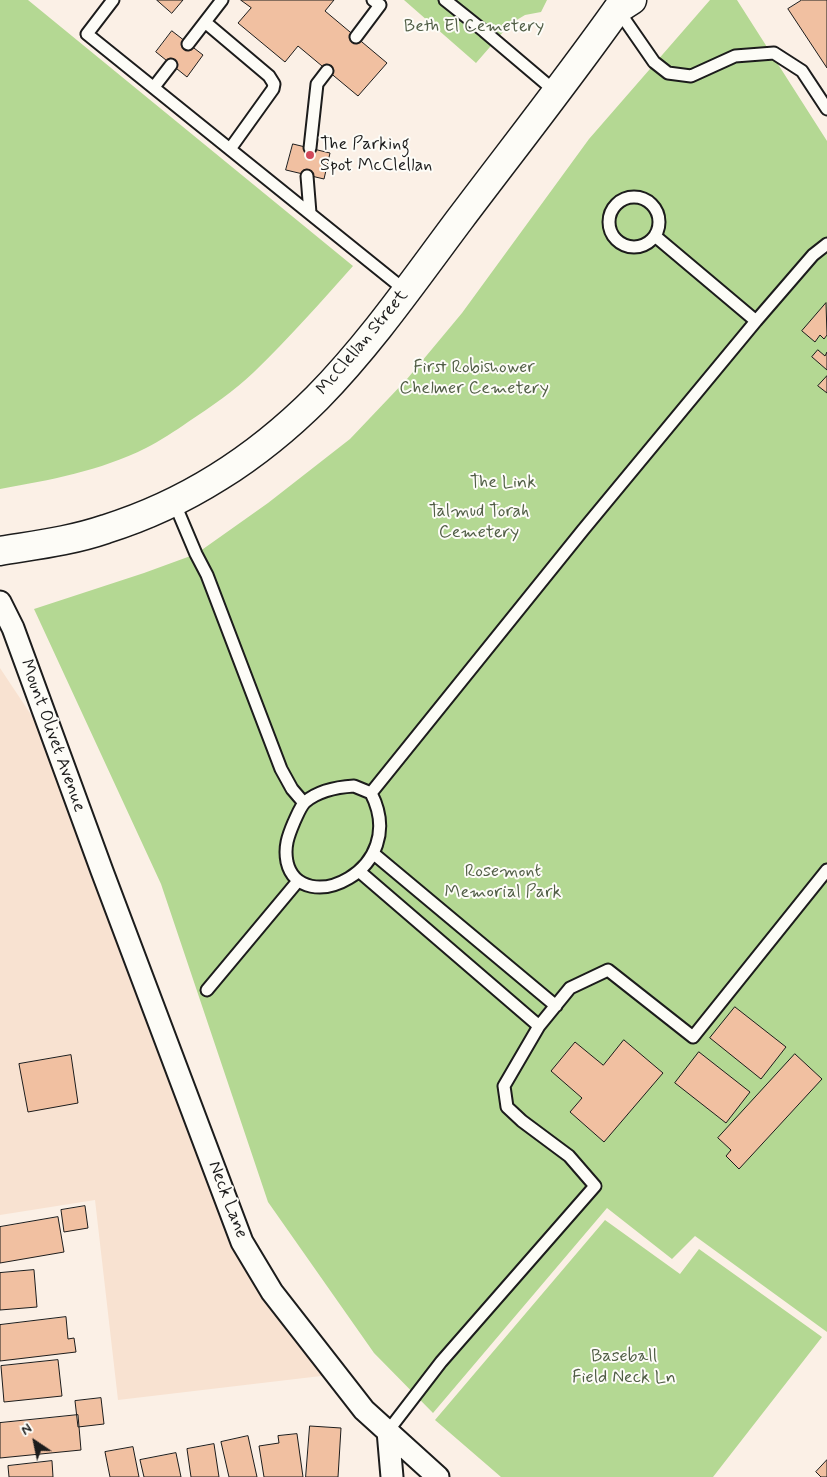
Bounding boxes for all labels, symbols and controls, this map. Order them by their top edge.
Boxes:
park label: Beth El Cemetery [404,16,544,38]
place label: The Parking Spot McClellan [320,134,432,176]
marker: The Parking Spot McClellan [304,149,316,161]
street label: McClellan Street [313,286,413,400]
park label: First Robishower Chelmer Cemetery [399,357,549,399]
park label: The Link [470,472,536,494]
park label: Talmud Torah Cemetery [429,501,529,544]
street label: Mount Olivet Avenue [14,657,90,815]
park label: Rosemont Memorial Park [445,861,561,904]
street label: Neck Lane [202,1158,252,1242]
park label: Baseball Field Neck Ln [572,1346,676,1388]
north arrow [10,1417,60,1467]
text: N [18,1419,36,1440]

